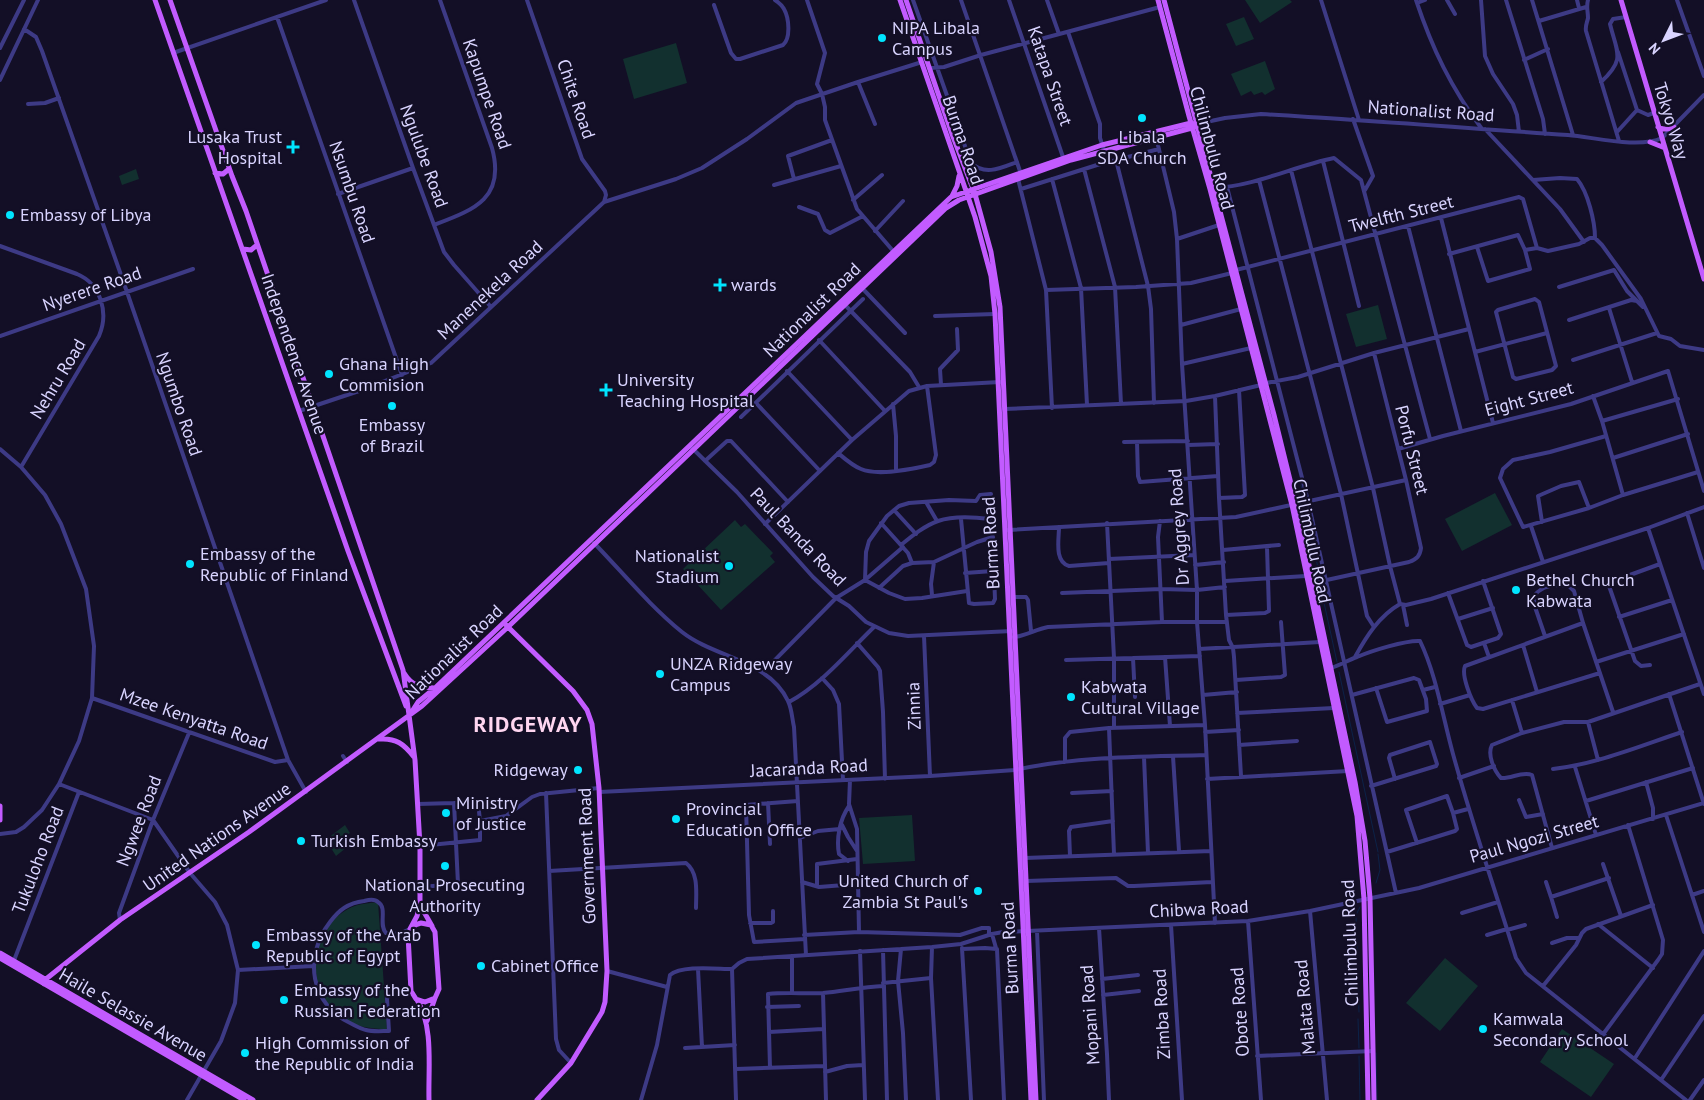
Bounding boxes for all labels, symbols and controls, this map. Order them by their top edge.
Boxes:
north arrow [1639,15,1689,65]
place label: NIPA Libala Campus [892,16,980,60]
street label: Katapa Street [1023,23,1078,129]
marker: NIPA Libala Campus [876,32,888,44]
street label: Kapumpe Road [458,36,517,152]
text: N [1645,39,1664,58]
street label: Chite Road [552,56,601,142]
street label: Tokyo Way [1649,79,1694,163]
street label: Chilimbulu Road [1185,84,1240,212]
street label: Burma Road [937,92,989,187]
street label: Nationalist Road [1367,95,1495,126]
street label: Ngulube Road [395,101,454,211]
marker: Libala SDA Church [1136,112,1148,124]
place label: Lusaka Trust Hospital [187,125,283,169]
place label: Libala SDA Church [1097,125,1187,169]
street label: Nsumbu Road [324,138,381,246]
marker: Lusaka Trust Hospital [286,140,300,154]
street label: Twelfth Street [1346,189,1456,238]
place label: Embassy of Libya [20,203,152,226]
marker: Embassy of Libya [4,209,16,221]
street label: Manenekela Road [432,235,547,344]
street label: Nationalist Road [758,257,865,362]
street label: Nyerere Road [39,261,144,316]
street label: Independence Avenue [256,270,333,437]
place label: wards [731,273,777,296]
marker: wards [713,278,727,292]
street label: Nehru Road [25,334,91,423]
street label: Ngumbo Road [151,349,208,459]
place label: Ghana High Commision [339,352,429,396]
marker: Ghana High Commision [323,368,335,380]
place label: University Teaching Hospital [617,368,755,412]
street label: Eight Street [1482,376,1576,421]
marker: University Teaching Hospital [599,383,613,397]
marker: Embassy of Brazil [386,400,398,412]
street label: Porfu Street [1390,403,1435,497]
place label: Embassy of Brazil [359,413,426,457]
street label: Dr Aggrey Road [1163,468,1194,586]
street label: Chilimbulu Road [1288,476,1337,605]
street label: Paul Banda Road [745,482,851,591]
street label: Burma Road [977,496,1004,590]
place label: Embassy of the Republic of Finland [200,542,348,586]
place label: Nationalist Stadium [635,544,719,588]
marker: Embassy of the Republic of Finland [184,558,196,570]
marker: Nationalist Stadium [723,560,735,572]
place label: Bethel Church Kabwata [1526,568,1635,612]
marker: Bethel Church Kabwata [1510,584,1522,596]
street label: Nationalist Road [400,599,507,704]
place label: UNZA Ridgeway Campus [670,652,793,696]
marker: UNZA Ridgeway Campus [654,668,666,680]
place label: Kabwata Cultural Village [1081,675,1200,719]
street label: Mzee Kenyatta Road [117,682,271,755]
street label: Zinnia [901,682,926,730]
marker: Kabwata Cultural Village [1065,691,1077,703]
district label: RIDGEWAY [473,710,583,738]
street label: Jacaranda Road [749,753,868,782]
place label: Ridgeway [494,758,569,781]
marker: Ridgeway [572,764,584,776]
street label: Ngwee Road [111,772,166,870]
street label: United Nations Avenue [138,777,295,896]
street label: Government Road [573,787,600,925]
place label: Ministry of Justice [456,791,526,835]
place label: Provincial Education Office [686,797,812,841]
street label: Tukuloho Road [6,803,69,917]
marker: Ministry of Justice [440,807,452,819]
street label: Paul Ngozi Street [1467,809,1601,868]
marker: Provincial Education Office [670,813,682,825]
place label: Turkish Embassy [311,829,438,852]
marker: Turkish Embassy [295,835,307,847]
marker: National Prosecuting Authority [439,860,451,872]
place label: United Church of Zambia St Paul's [838,869,969,913]
place label: National Prosecuting Authority [365,873,525,917]
street label: Chilimbulu Road [1336,879,1363,1007]
marker: United Church of Zambia St Paul's [972,885,984,897]
street label: Chibwa Road [1149,894,1249,923]
street label: Burma Road [996,901,1023,995]
place label: Embassy of the Arab Republic of Egypt [266,923,421,967]
marker: Embassy of the Arab Republic of Egypt [250,939,262,951]
place label: Cabinet Office [491,954,599,977]
street label: Malata Road [1289,959,1320,1056]
marker: Cabinet Office [475,960,487,972]
street label: Haile Selassie Avenue [55,963,212,1066]
street label: Mopani Road [1075,964,1104,1066]
street label: Obote Road [1225,967,1254,1058]
street label: Zimba Road [1148,968,1175,1060]
place label: Embassy of the Russian Federation [294,978,441,1022]
marker: Embassy of the Russian Federation [278,994,290,1006]
place label: Kamwala Secondary School [1493,1007,1629,1051]
marker: Kamwala Secondary School [1477,1023,1489,1035]
place label: High Commission of the Republic of India [255,1031,414,1075]
marker: High Commission of the Republic of India [239,1047,251,1059]

